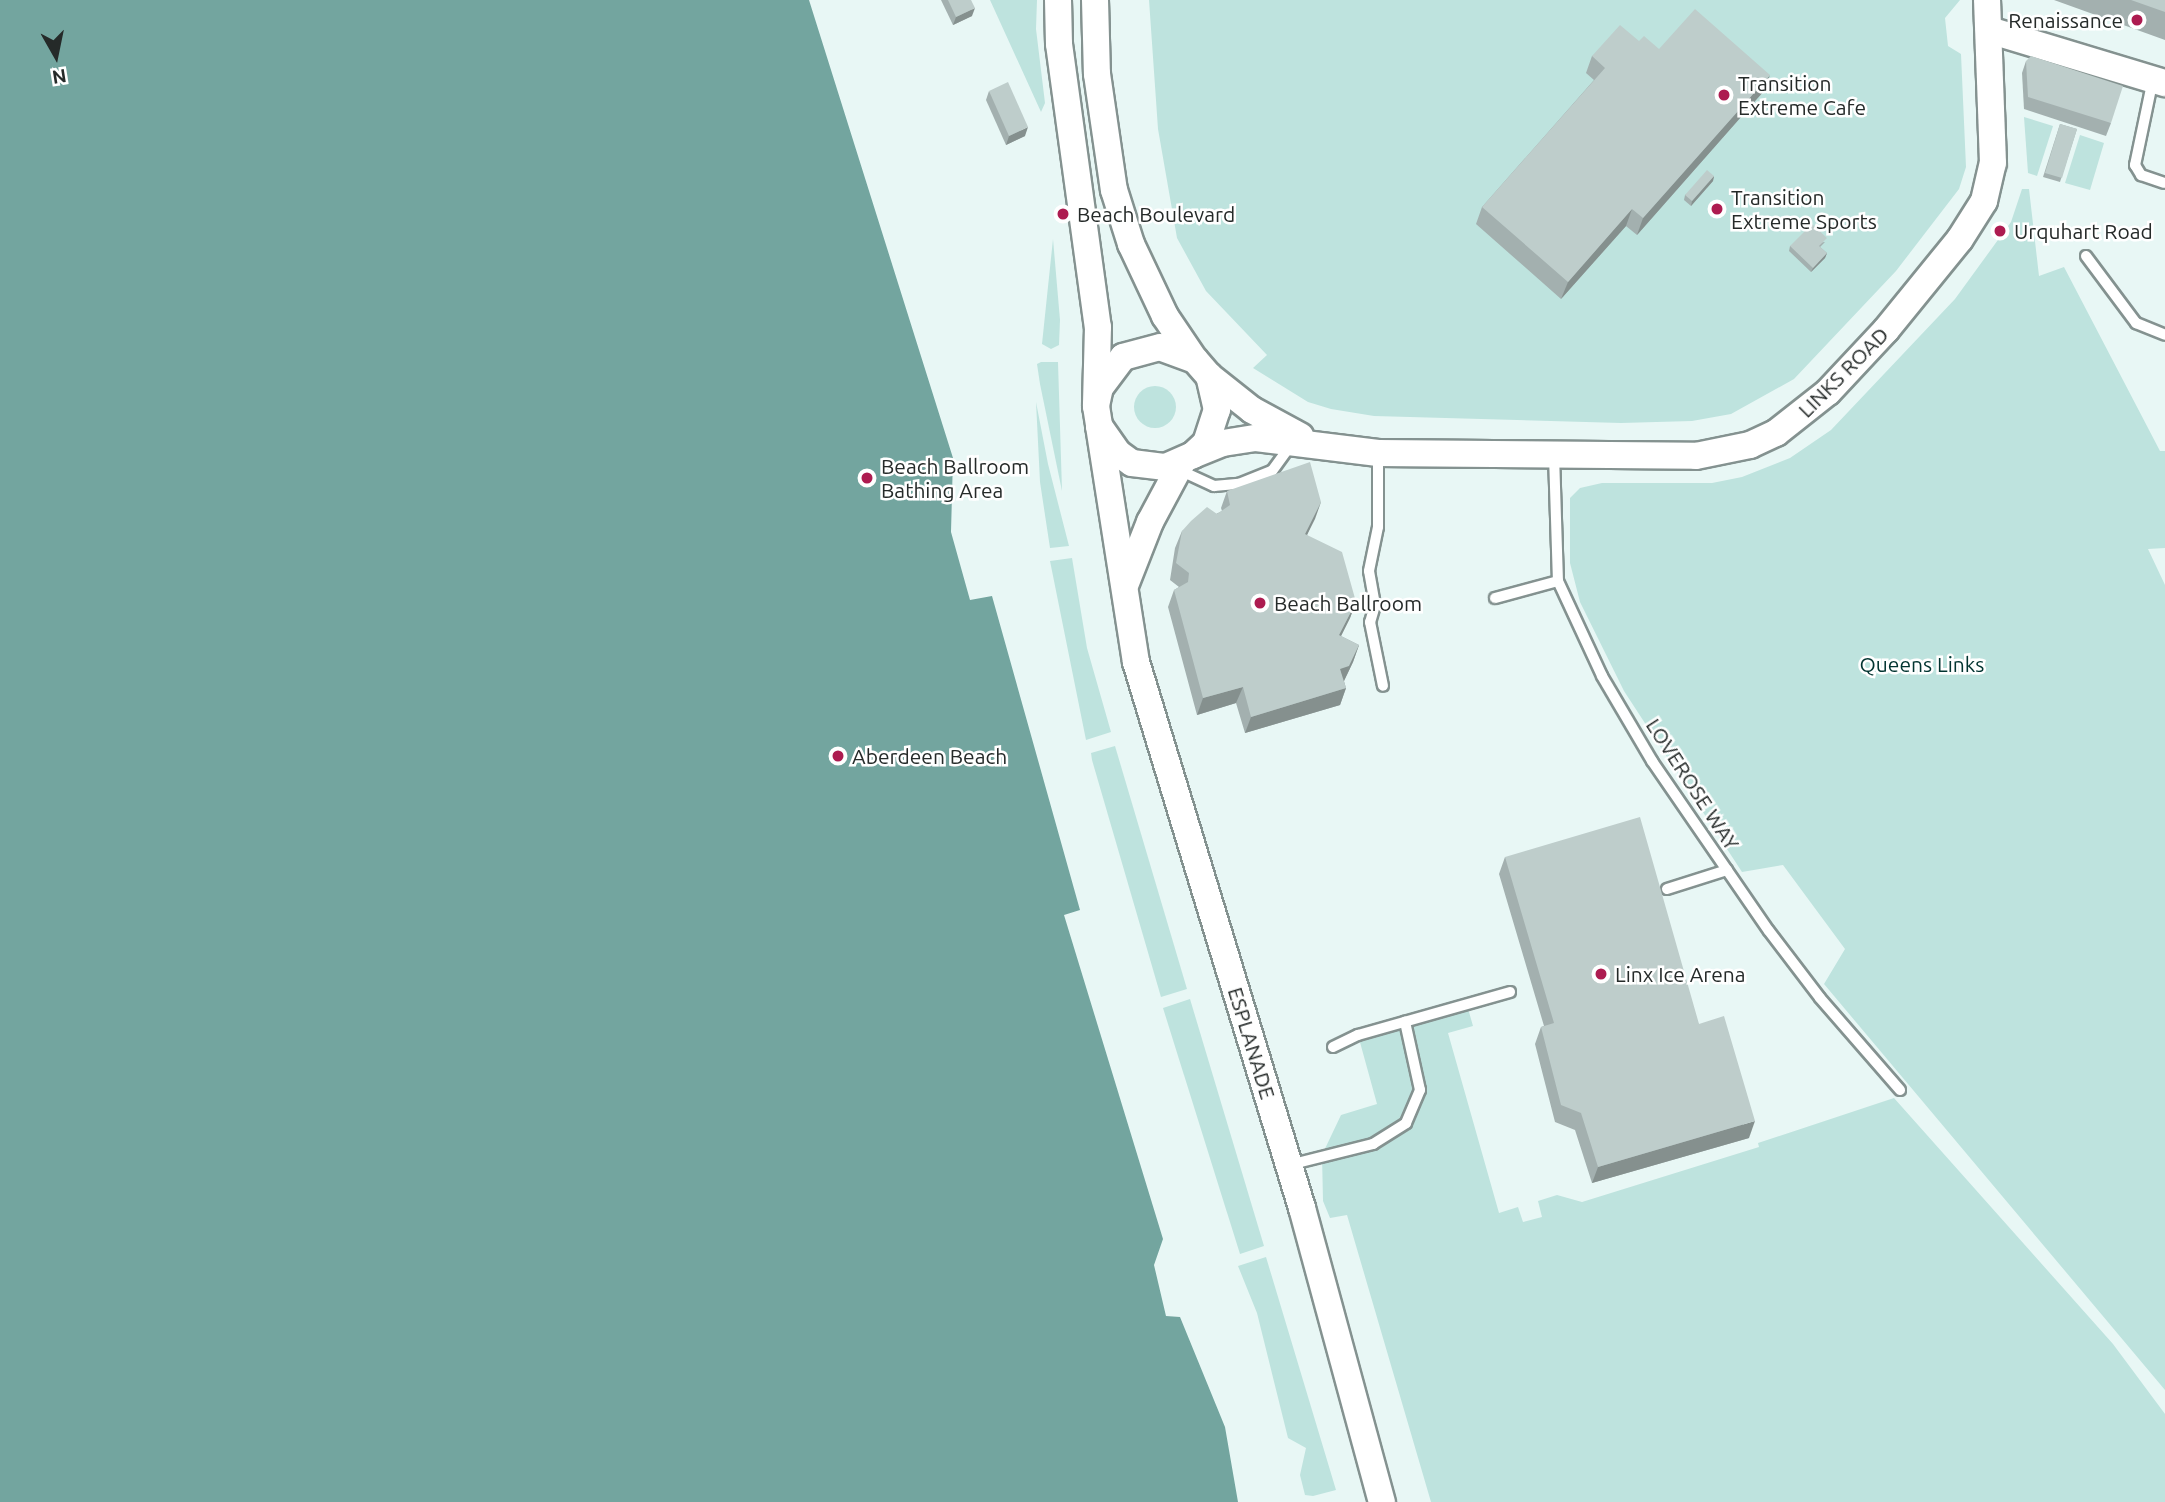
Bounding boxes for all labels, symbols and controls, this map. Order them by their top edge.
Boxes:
place label: Renaissance [2008,7,2123,33]
marker: Renaissance [2129,12,2145,28]
north arrow [21,21,91,91]
text: N [51,65,68,89]
place label: Transition Extreme Cafe [1738,70,1866,120]
marker: Transition Extreme Cafe [1716,87,1732,103]
place label: Transition Extreme Sports [1731,184,1877,234]
place label: Beach Boulevard [1077,201,1235,227]
marker: Transition Extreme Sports [1709,201,1725,217]
marker: Beach Boulevard [1055,206,1071,222]
place label: Urquhart Road [2014,218,2153,244]
marker: Urquhart Road [1992,223,2008,239]
street label: LINKS ROAD [1793,322,1893,422]
place label: Beach Ballroom Bathing Area [881,453,1029,503]
marker: Beach Ballroom Bathing Area [859,470,875,486]
place label: Beach Ballroom [1274,590,1422,616]
marker: Beach Ballroom [1252,595,1268,611]
park label: Queens Links [1860,651,1984,677]
street label: LOVEROSE WAY [1641,714,1745,854]
place label: Aberdeen Beach [852,743,1007,769]
marker: Aberdeen Beach [830,748,846,764]
place label: Linx Ice Arena [1615,961,1746,987]
marker: Linx Ice Arena [1593,966,1609,982]
street label: ESPLANADE [1223,984,1281,1102]

